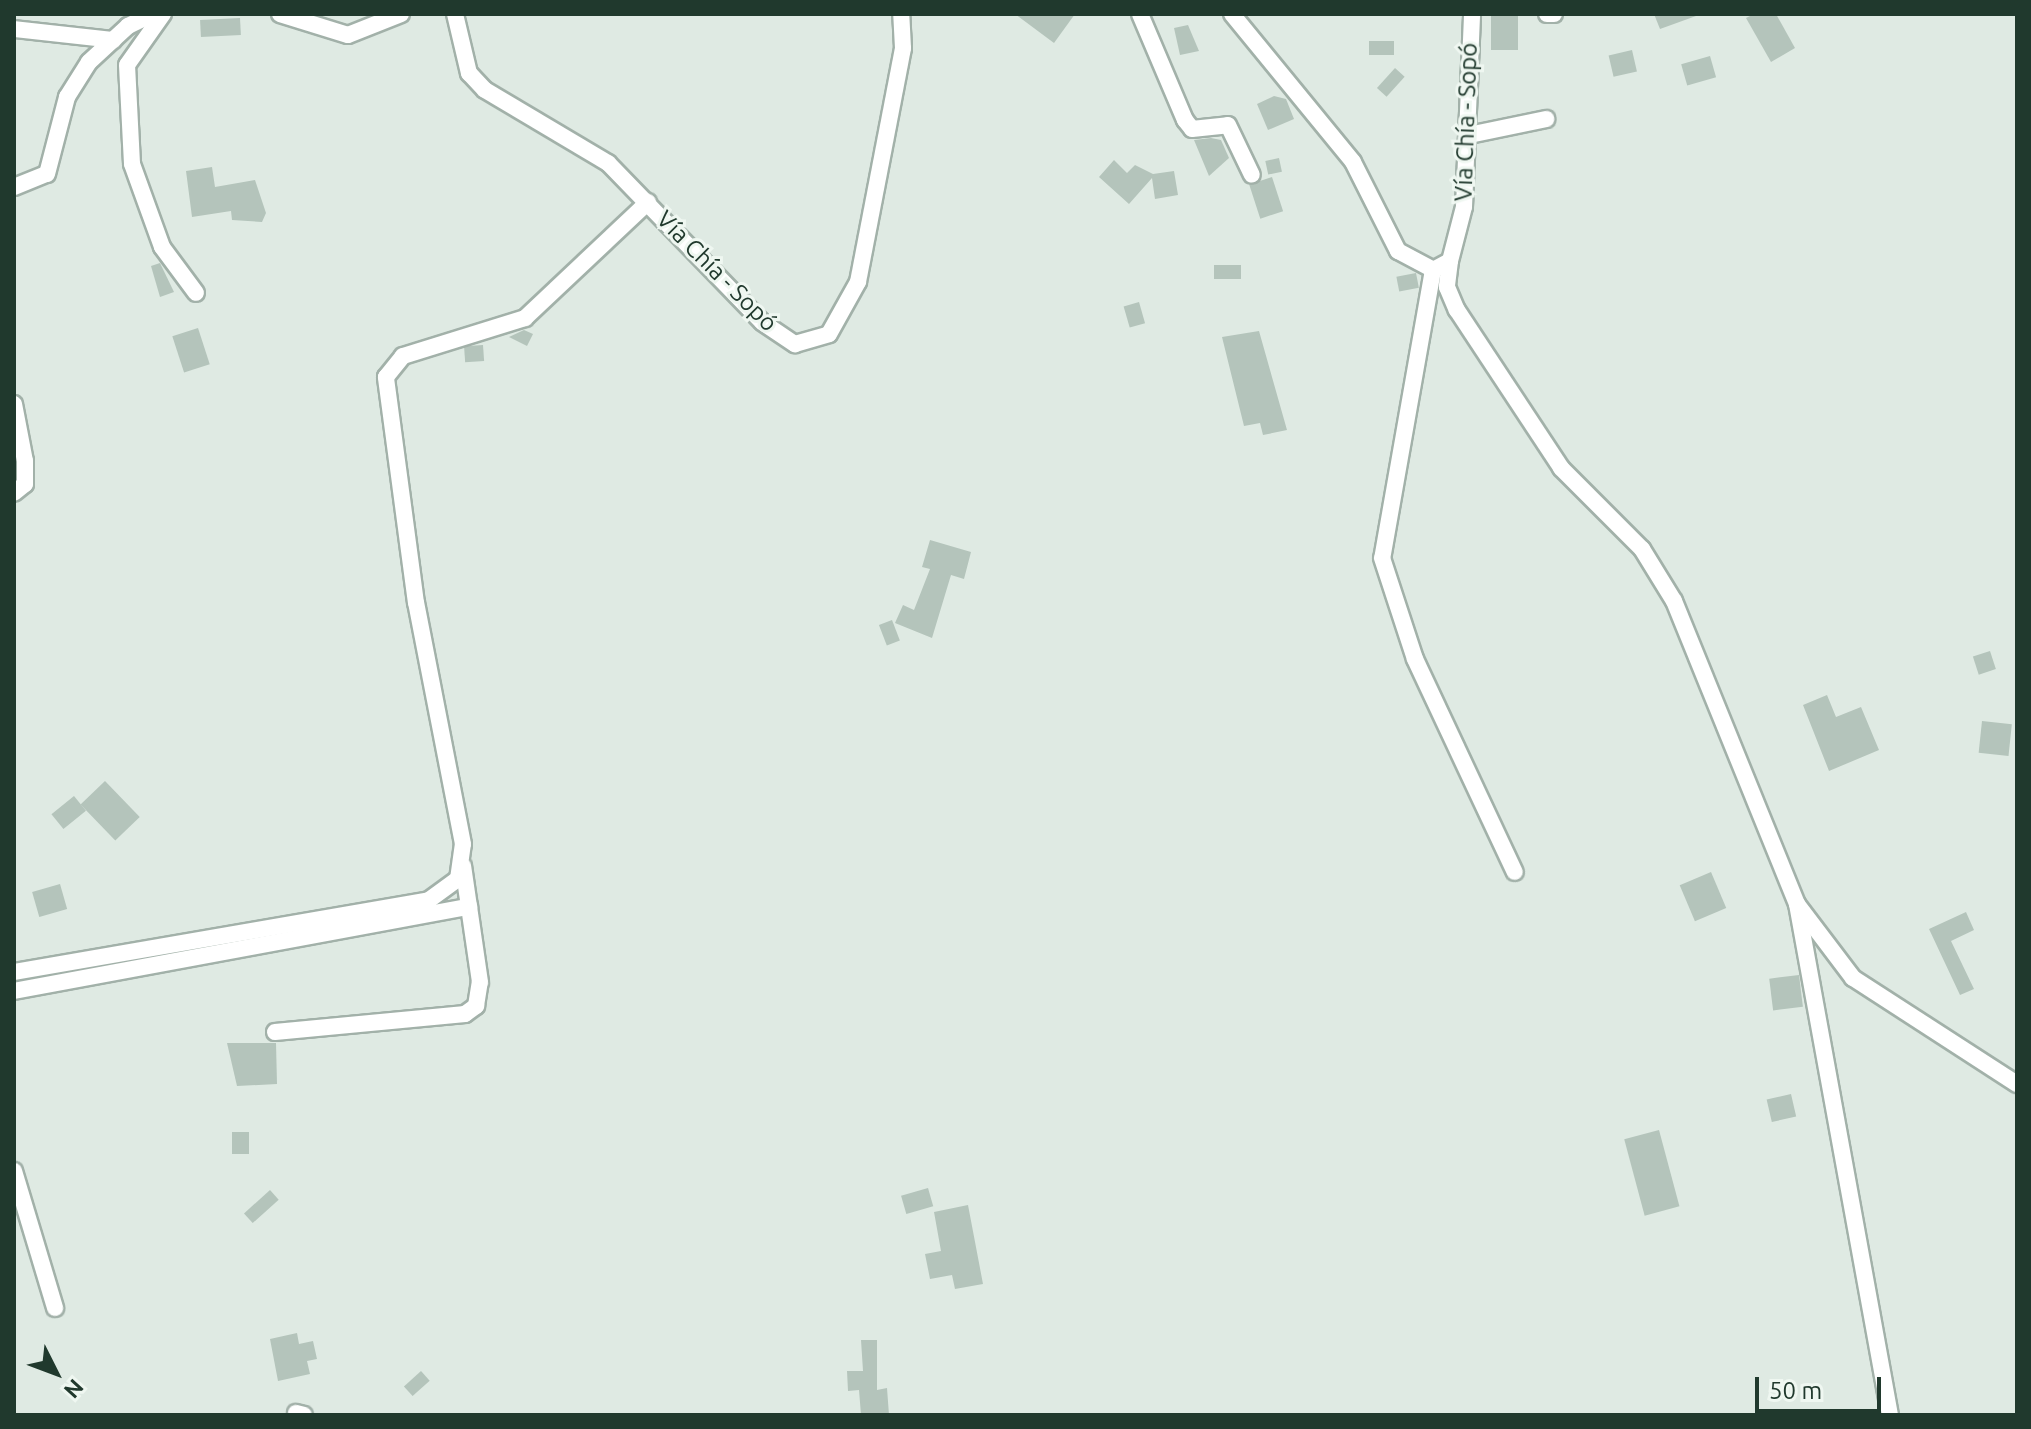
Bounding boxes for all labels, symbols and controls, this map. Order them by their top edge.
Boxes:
street label: Vía Chía - Sopó [1449,42,1483,202]
street label: Vía Chía - Sopó [651,205,783,337]
north arrow [16,1333,96,1413]
scale bar [1759,1361,1885,1411]
text: N [59,1375,89,1404]
text: 50 m [1769,1377,1822,1404]

